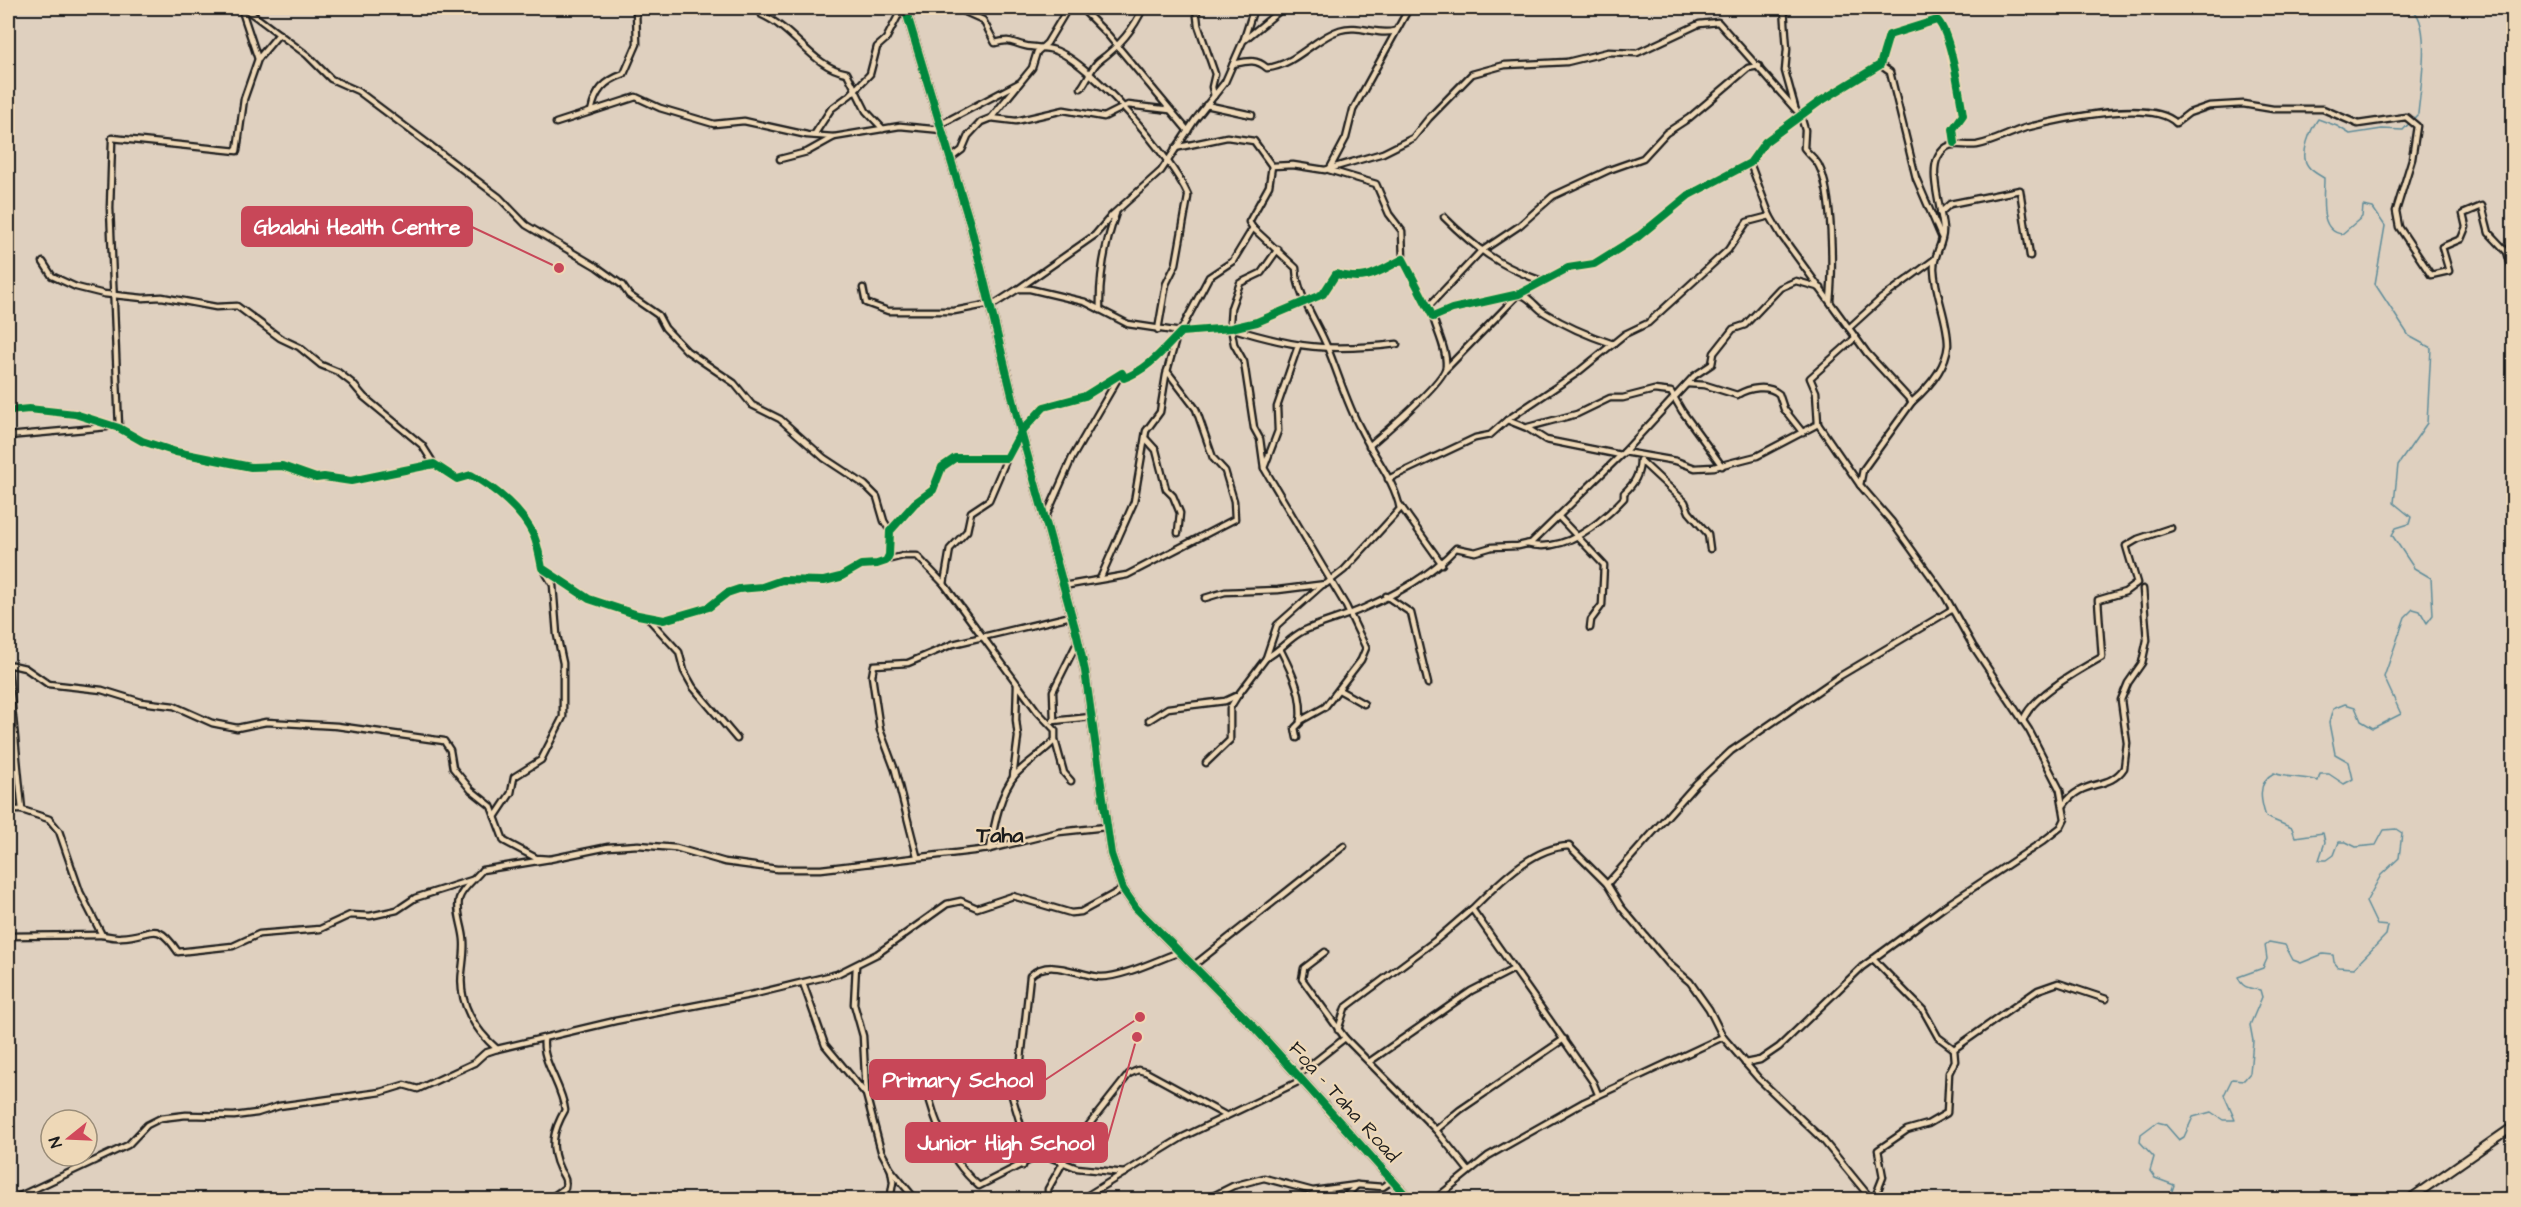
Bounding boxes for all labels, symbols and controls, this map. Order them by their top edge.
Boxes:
callout: Gbalahi Health Centre [242,207,472,246]
text: Gbalahi Health Centre [254,213,461,242]
district label: Taha [976,820,1024,851]
street label: Foa - Taha Road [1282,1035,1406,1169]
callout: Primary School [870,1060,1045,1099]
text: Primary School [883,1066,1034,1098]
north arrow [39,1108,99,1168]
callout: Junior High School [906,1123,1107,1162]
text: Junior High School [917,1129,1095,1160]
text: N [44,1134,68,1150]

